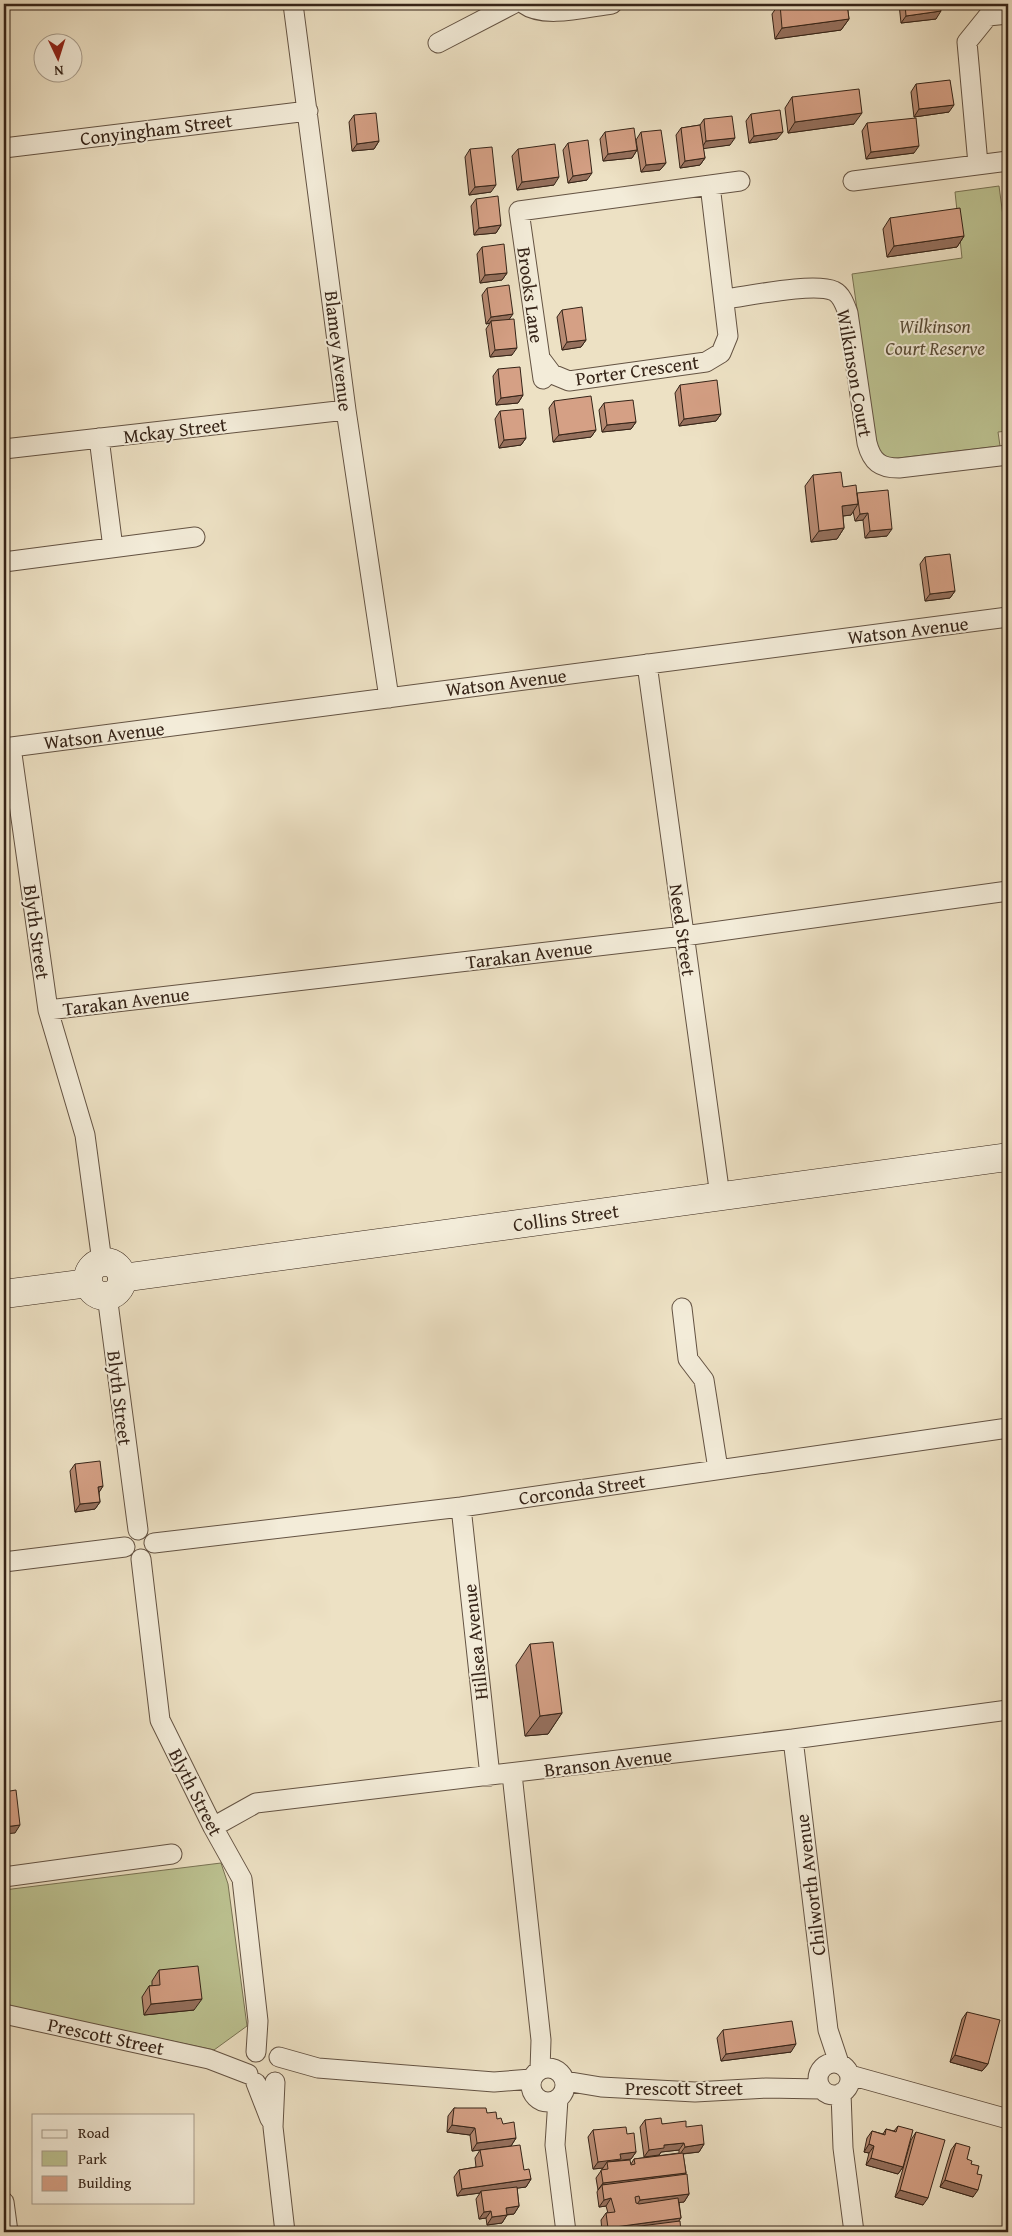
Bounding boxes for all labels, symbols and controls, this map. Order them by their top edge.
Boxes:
north arrow [32,32,82,82]
text: N [53,61,64,81]
street label: Conyingham Street [78,106,234,152]
street label: Brooks Lane [510,245,552,345]
street label: Blamey Avenue [318,289,360,413]
street label: Wilkinson Court [830,307,880,439]
park label: Wilkinson Court Reserve [885,312,985,362]
street label: Porter Crescent [573,347,701,393]
street label: Mckay Street [122,410,229,450]
street label: Watson Avenue [846,609,970,651]
street label: Watson Avenue [444,661,568,703]
street label: Watson Avenue [42,714,166,756]
street label: Need Street [663,882,703,978]
street label: Blyth Street [17,883,58,981]
street label: Tarakan Avenue [464,932,594,976]
street label: Tarakan Avenue [61,979,191,1023]
street label: Collins Street [511,1196,621,1238]
street label: Blyth Street [100,1349,140,1447]
street label: Corconda Street [517,1466,647,1512]
street label: Hillsea Avenue [455,1582,495,1701]
street label: Branson Avenue [542,1740,674,1784]
street label: Blyth Street [162,1743,230,1841]
street label: Chilworth Avenue [787,1813,833,1957]
street label: Prescott Street [45,2010,167,2062]
street label: Prescott Street [625,2074,743,2102]
legend [32,2114,195,2204]
text: Road [78,2122,109,2143]
text: Park [78,2148,107,2169]
text: Building [78,2172,132,2193]

